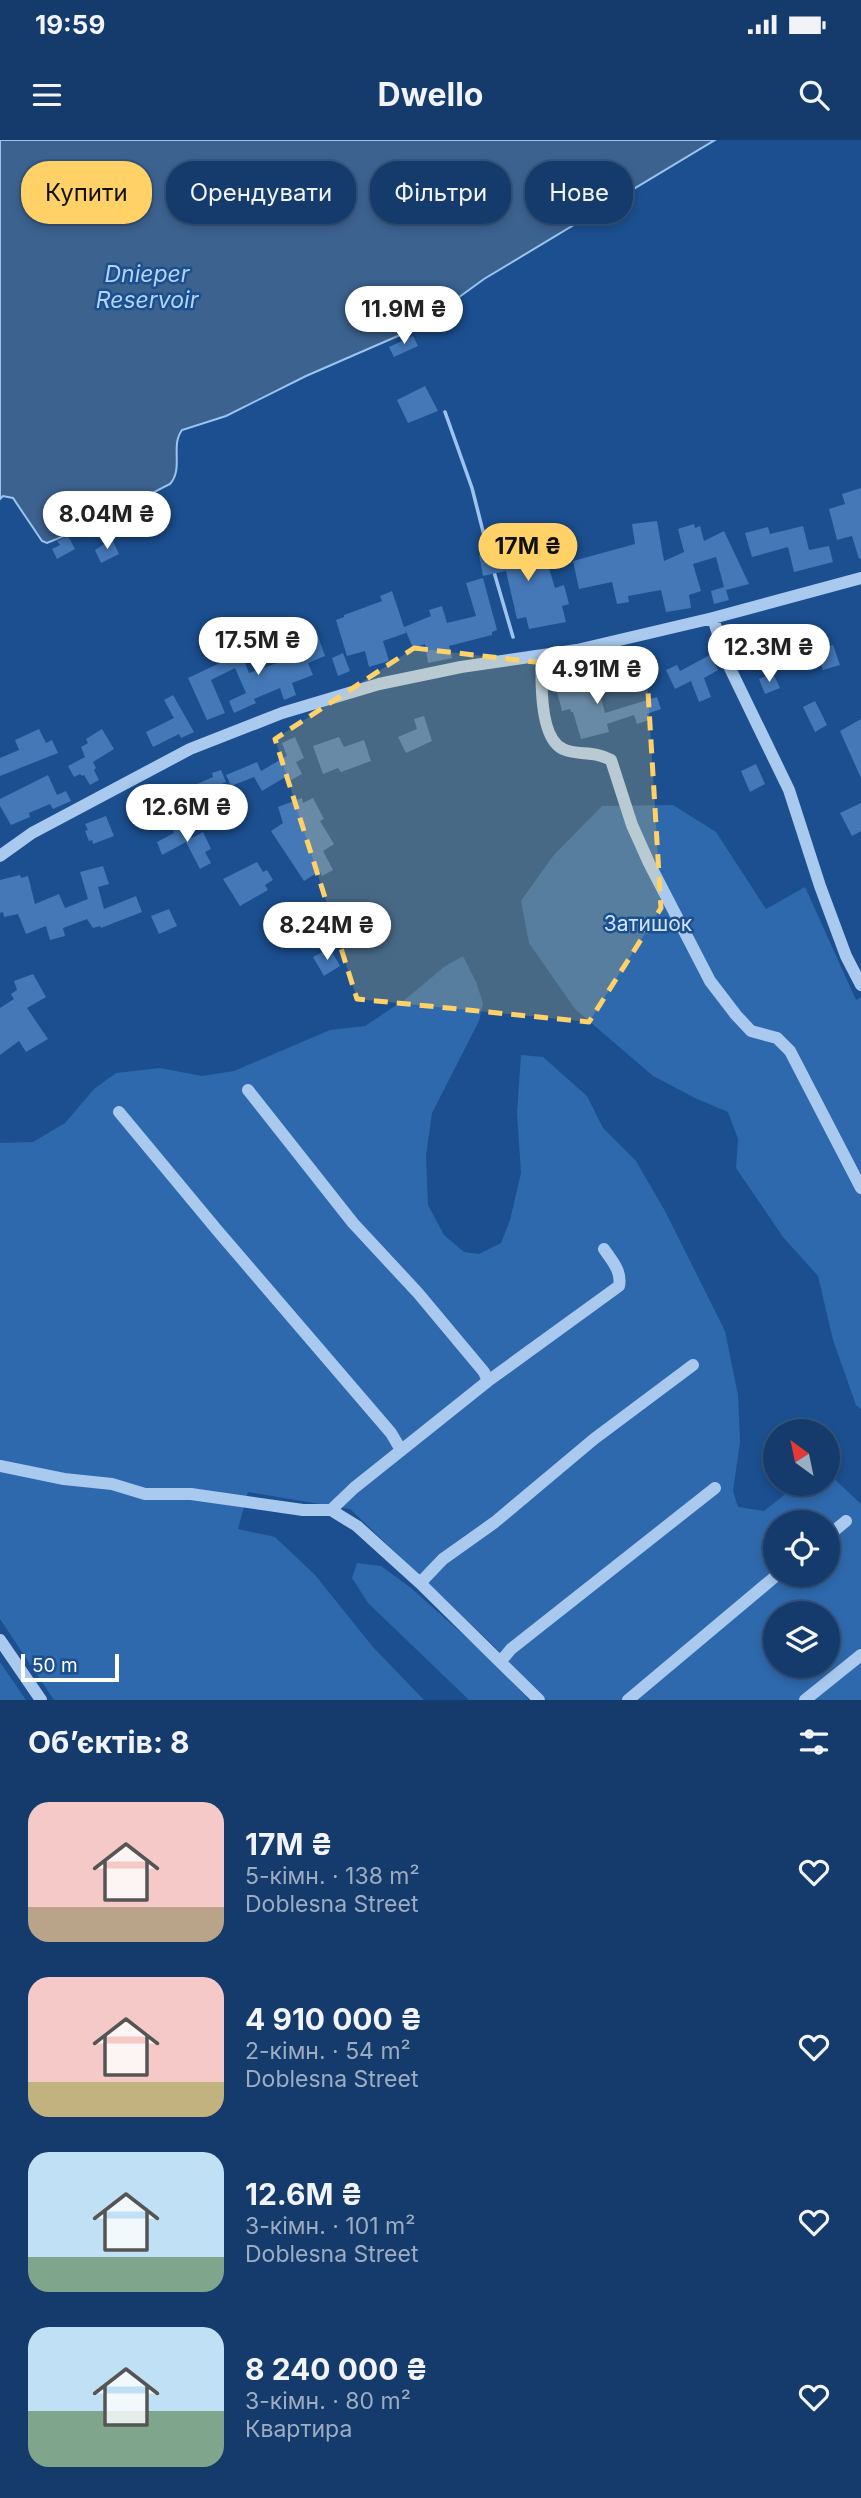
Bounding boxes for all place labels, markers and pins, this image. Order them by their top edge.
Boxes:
pin: 11.9M ₴ [339,286,469,346]
pin: 8.04M ₴ [42,492,172,551]
pin: 17M ₴ [479,524,577,583]
pin: 17.5M ₴ [193,617,323,677]
pin: 12.3M ₴ [704,624,834,684]
pin: 4.91M ₴ [532,646,662,706]
pin: 12.6M ₴ [122,784,252,844]
pin: 8.24M ₴ [262,902,392,962]

